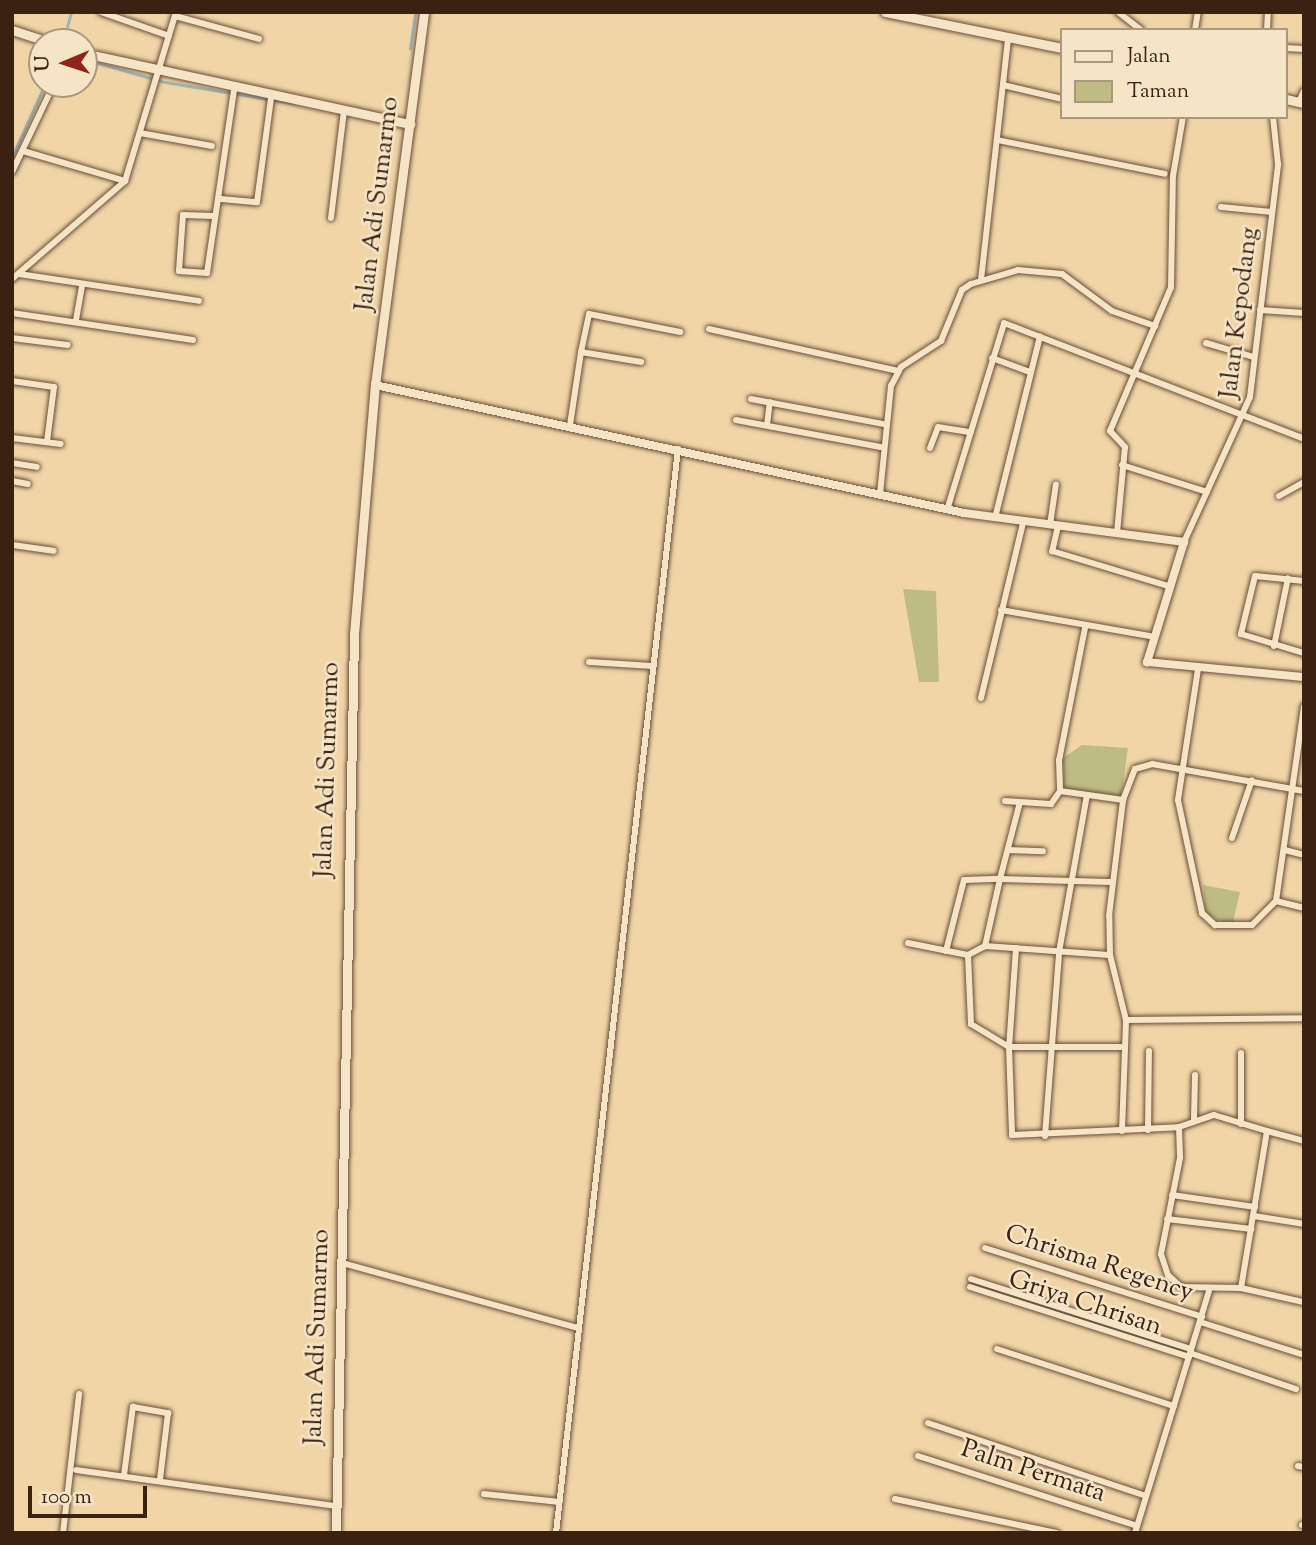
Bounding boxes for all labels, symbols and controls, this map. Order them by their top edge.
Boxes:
north arrow [28,28,98,98]
legend [1060,28,1288,119]
text: Jalan [1127,42,1171,72]
text: U [30,55,57,72]
text: Taman [1127,77,1189,107]
street label: Jalan Adi Sumarmo [349,95,407,313]
street label: Jalan Kepodang [1214,226,1266,400]
street label: Jalan Adi Sumarmo [309,662,347,878]
street label: Chrisma Regency [1001,1219,1197,1309]
street label: Jalan Adi Sumarmo [299,1229,337,1445]
street label: Griya Chrisan [1004,1265,1166,1343]
street label: Palm Permata [957,1434,1109,1510]
scale bar [32,1472,150,1516]
text: 100 m [41,1483,92,1513]

